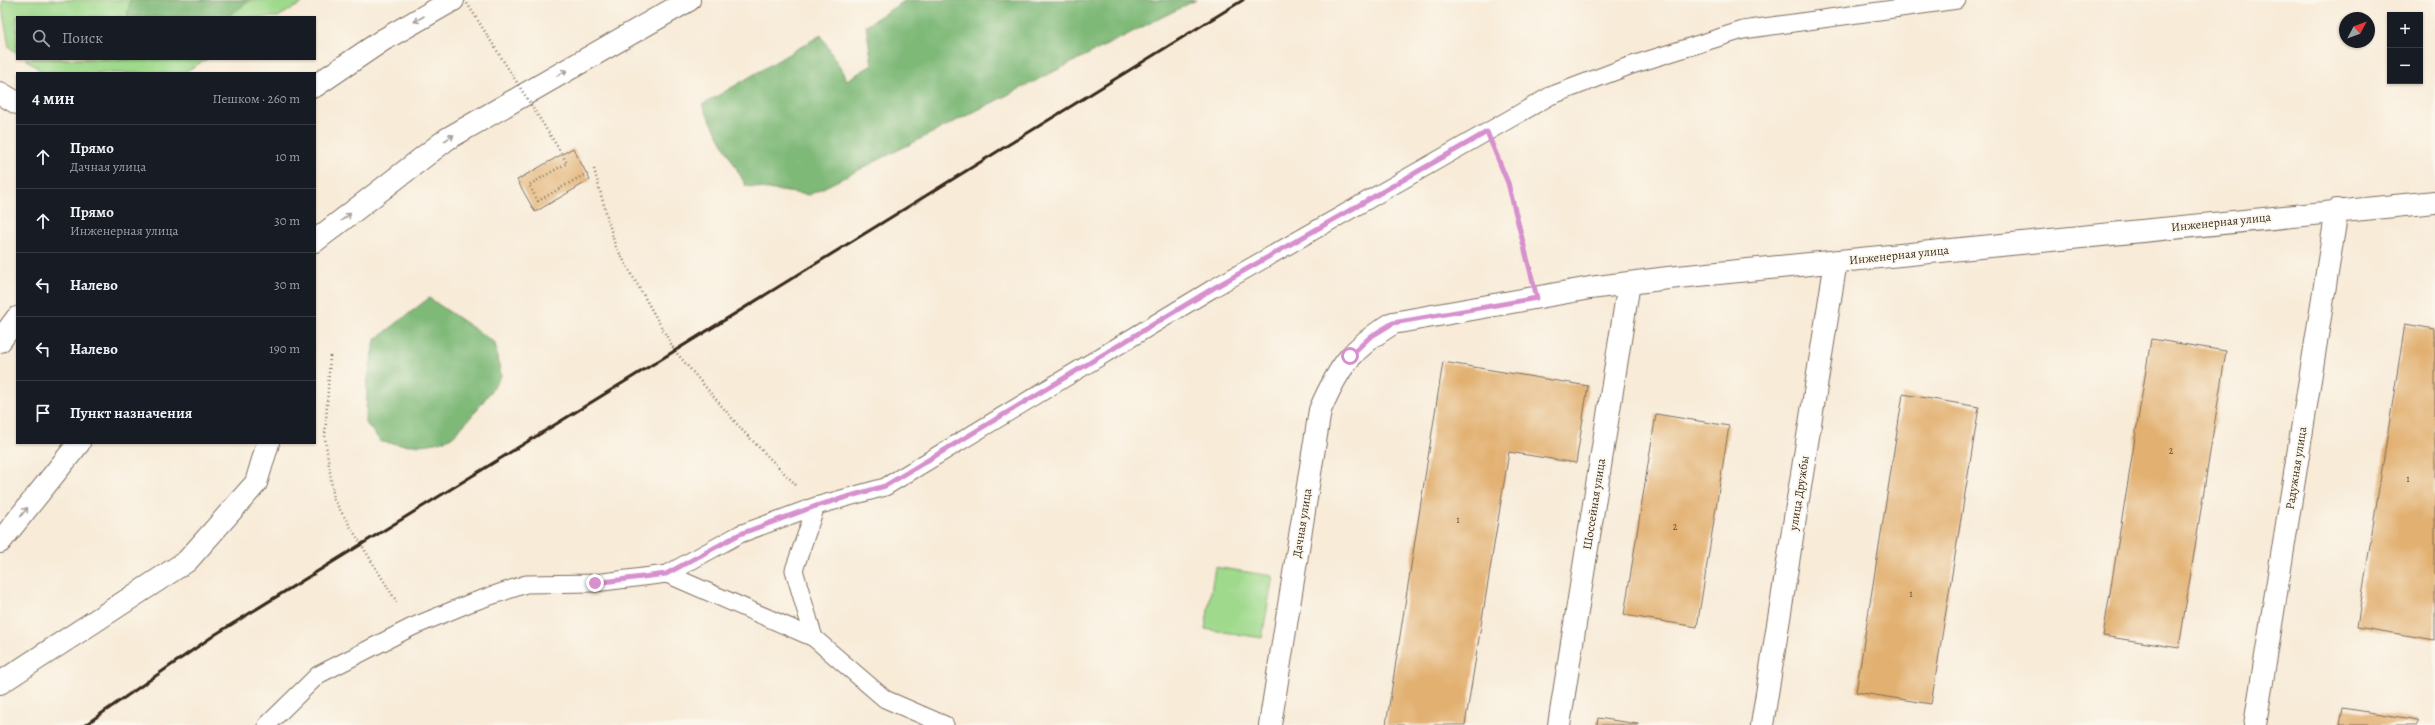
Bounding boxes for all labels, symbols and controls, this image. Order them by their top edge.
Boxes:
north arrow [2339,12,2375,48]
map controls [2387,12,2423,84]
button: + [2387,12,2423,48]
search box [16,16,316,60]
one-way arrow [413,16,425,24]
icon: search [30,27,52,49]
text: Поиск [62,28,103,48]
button: − [2387,48,2423,84]
one-way arrow [556,69,568,77]
text: 4 мин [32,87,75,110]
text: Пешком · 260 m [212,90,300,107]
one-way arrow [443,134,455,142]
text: Прямо [70,138,114,158]
icon: ahead [32,146,54,168]
text: 10 m [275,148,300,165]
text: Дачная улица [70,158,146,175]
text: Прямо [70,202,114,222]
street label: Инженерная улица [2170,209,2272,235]
icon: ahead [32,210,54,232]
text: 30 m [274,212,300,229]
one-way arrow [340,213,351,222]
text: Инженерная улица [70,222,179,239]
street label: Инженерная улица [1848,242,1950,268]
icon: left [32,274,54,296]
text: Налево [70,275,118,295]
text: 30 m [274,276,300,293]
icon: left [32,338,54,360]
text: Налево [70,339,118,359]
text: 190 m [269,340,300,357]
route start [1341,347,1359,365]
icon: arrive [32,402,54,424]
text: Пункт назначения [70,403,192,423]
street label: Радужная улица [2282,425,2311,511]
house number: 2 [2169,444,2174,457]
street label: улица Дружбы [1785,454,1813,533]
street label: Шоссейная улица [1579,457,1609,551]
house number: 1 [2406,472,2410,485]
street label: Дачная улица [1289,487,1315,559]
one-way arrow [20,506,29,517]
house number: 1 [1456,513,1460,526]
house number: 2 [1673,520,1678,533]
route end [586,574,604,592]
house number: 1 [1909,587,1913,600]

